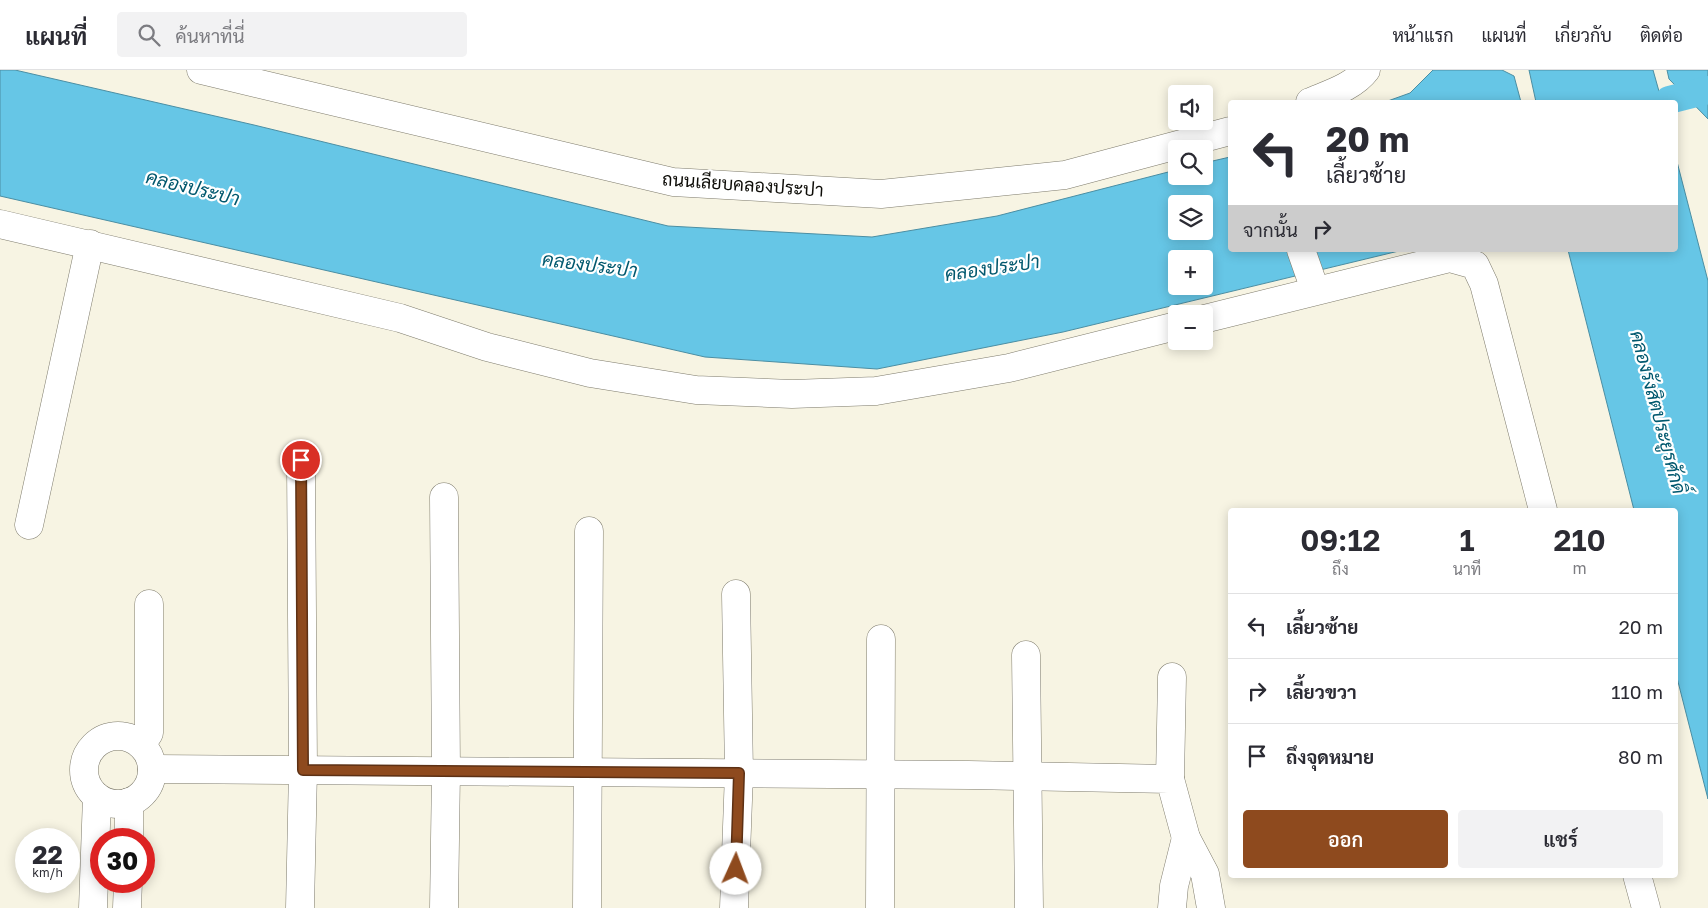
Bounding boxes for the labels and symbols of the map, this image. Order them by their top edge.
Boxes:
water label: คลองประปา [144,164,242,210]
street label: ถนนเลียบคลองประปา [661,166,825,201]
water label: คลองประปา [541,247,639,281]
water label: คลองประปา [943,249,1041,285]
water label: คลองรังสิตประยูรศักดิ์ [1623,326,1699,500]
pin [280,439,322,481]
speed limit sign: 30 [90,828,155,893]
position arrow [709,842,761,894]

